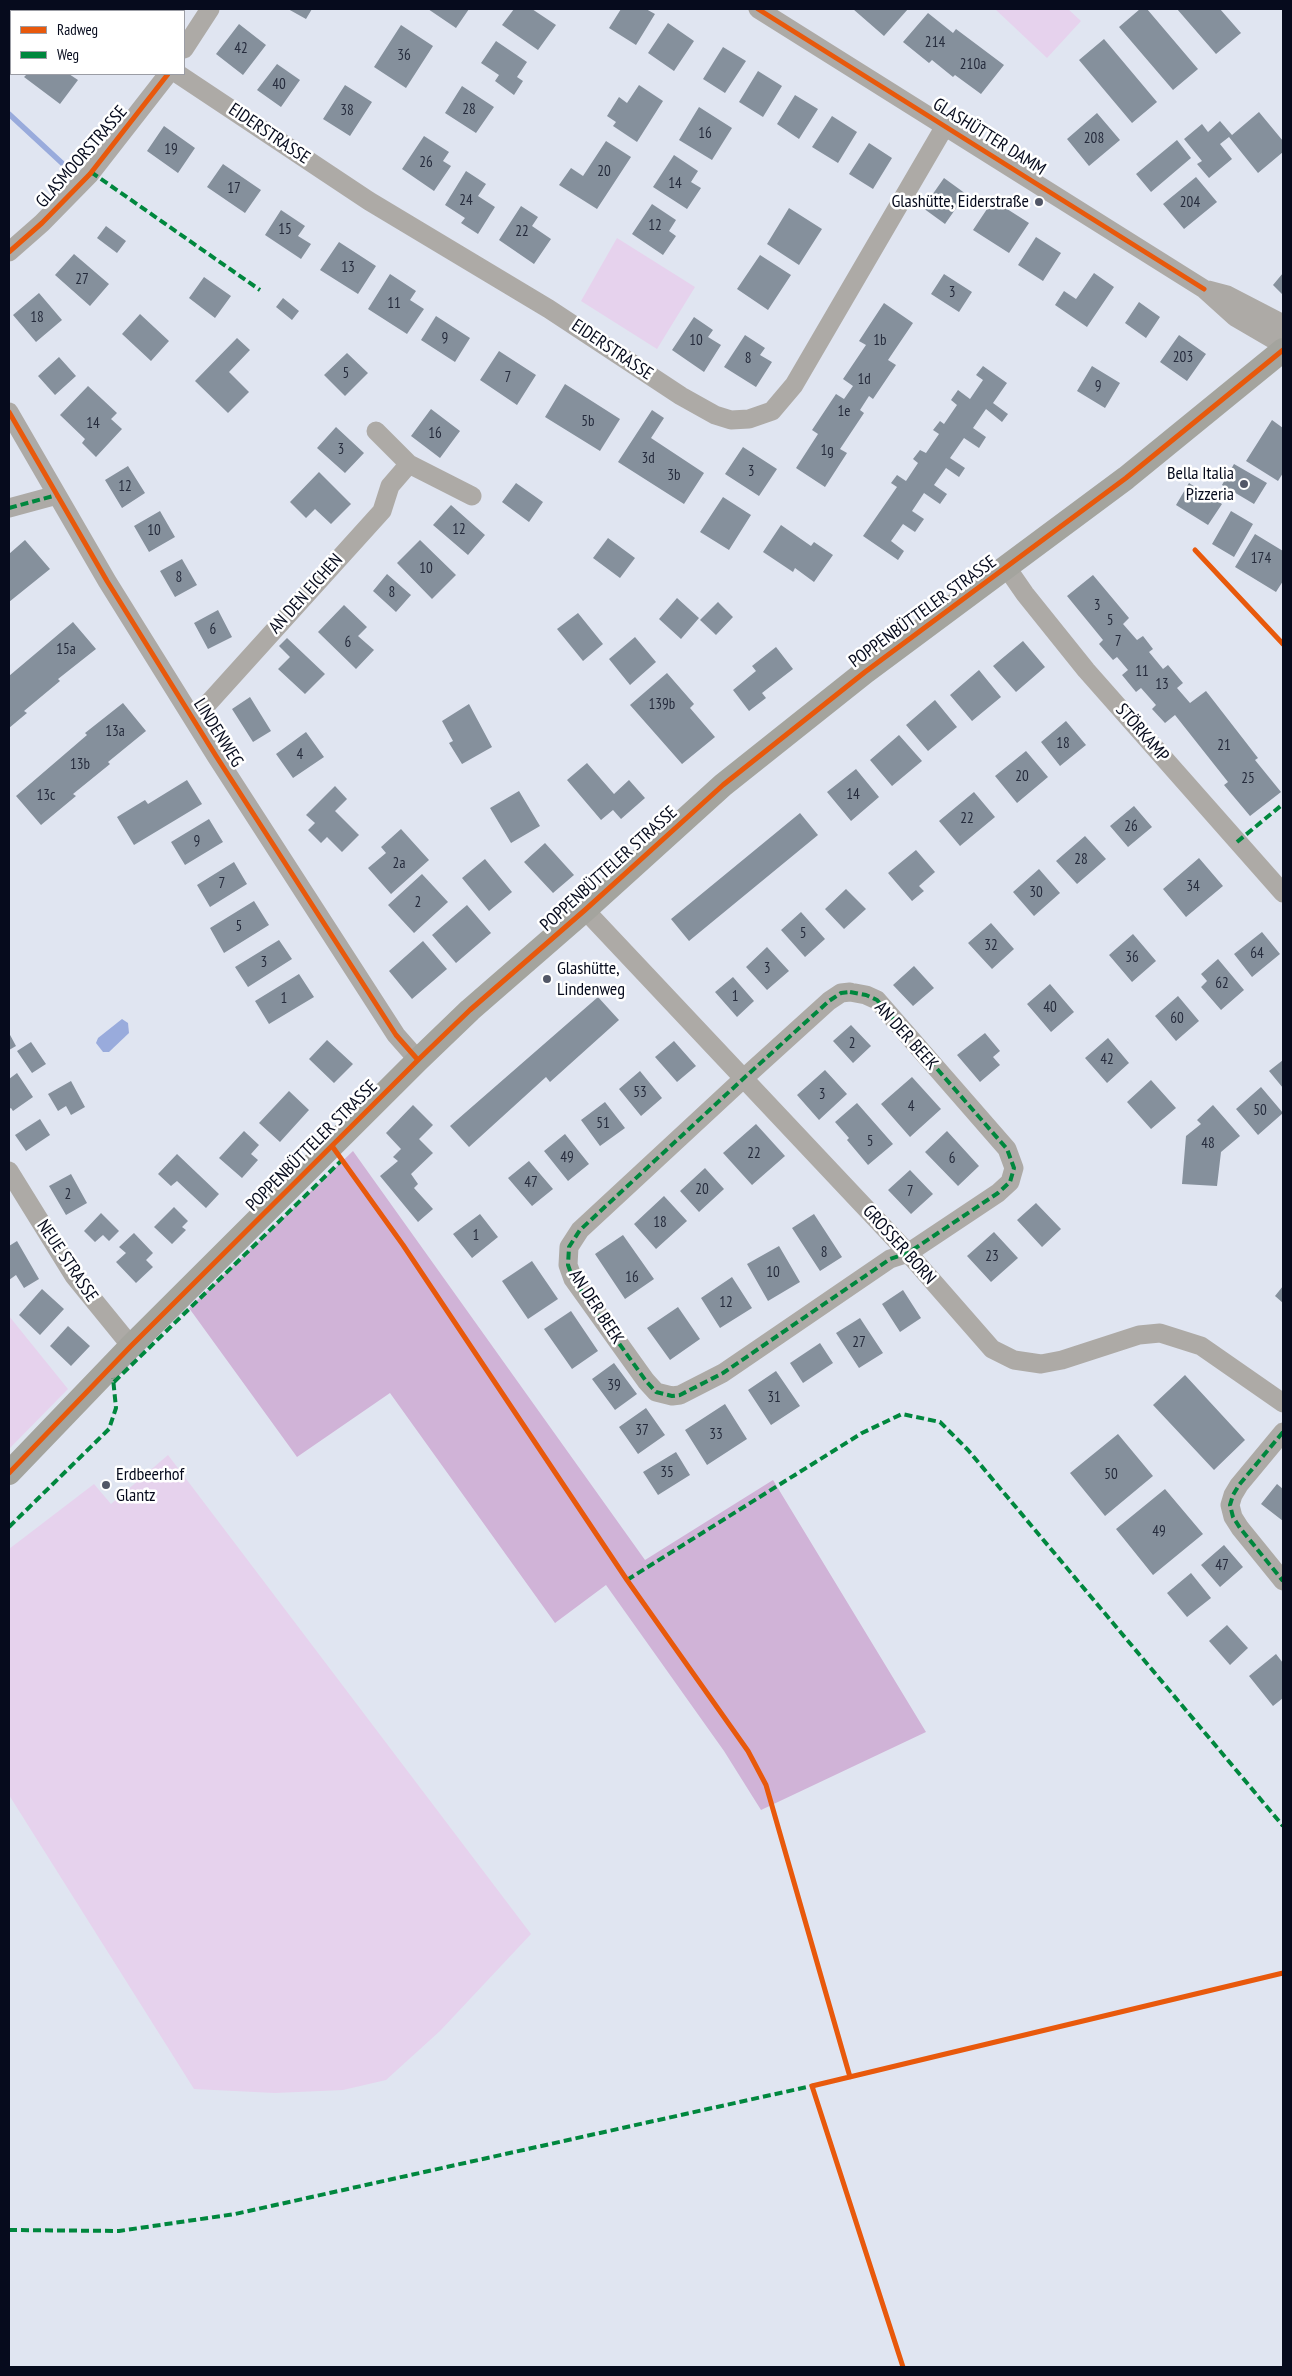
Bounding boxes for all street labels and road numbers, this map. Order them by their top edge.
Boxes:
street label: GLASHÜTTER DAMM [929,94,1049,180]
street label: EIDERSTRASSE [224,99,314,169]
street label: GLASMOORSTRASSE [32,102,132,212]
street label: EIDERSTRASSE [567,315,657,385]
street label: AN DEN EICHEN [265,550,347,638]
street label: POPPENBÜTTELER STRASSE [845,551,1001,673]
street label: LINDENWEG [188,695,248,771]
street label: STÖRKAMP [1111,699,1173,767]
street label: POPPENBÜTTELER STRASSE [536,802,682,936]
street label: AN DER BEEK [870,997,942,1075]
street label: POPPENBÜTTELER STRASSE [242,1076,382,1216]
street label: GROSSER BORN [858,1201,940,1289]
street label: NEUE STRASSE [32,1216,102,1306]
street label: AN DER BEEK [564,1266,628,1348]

